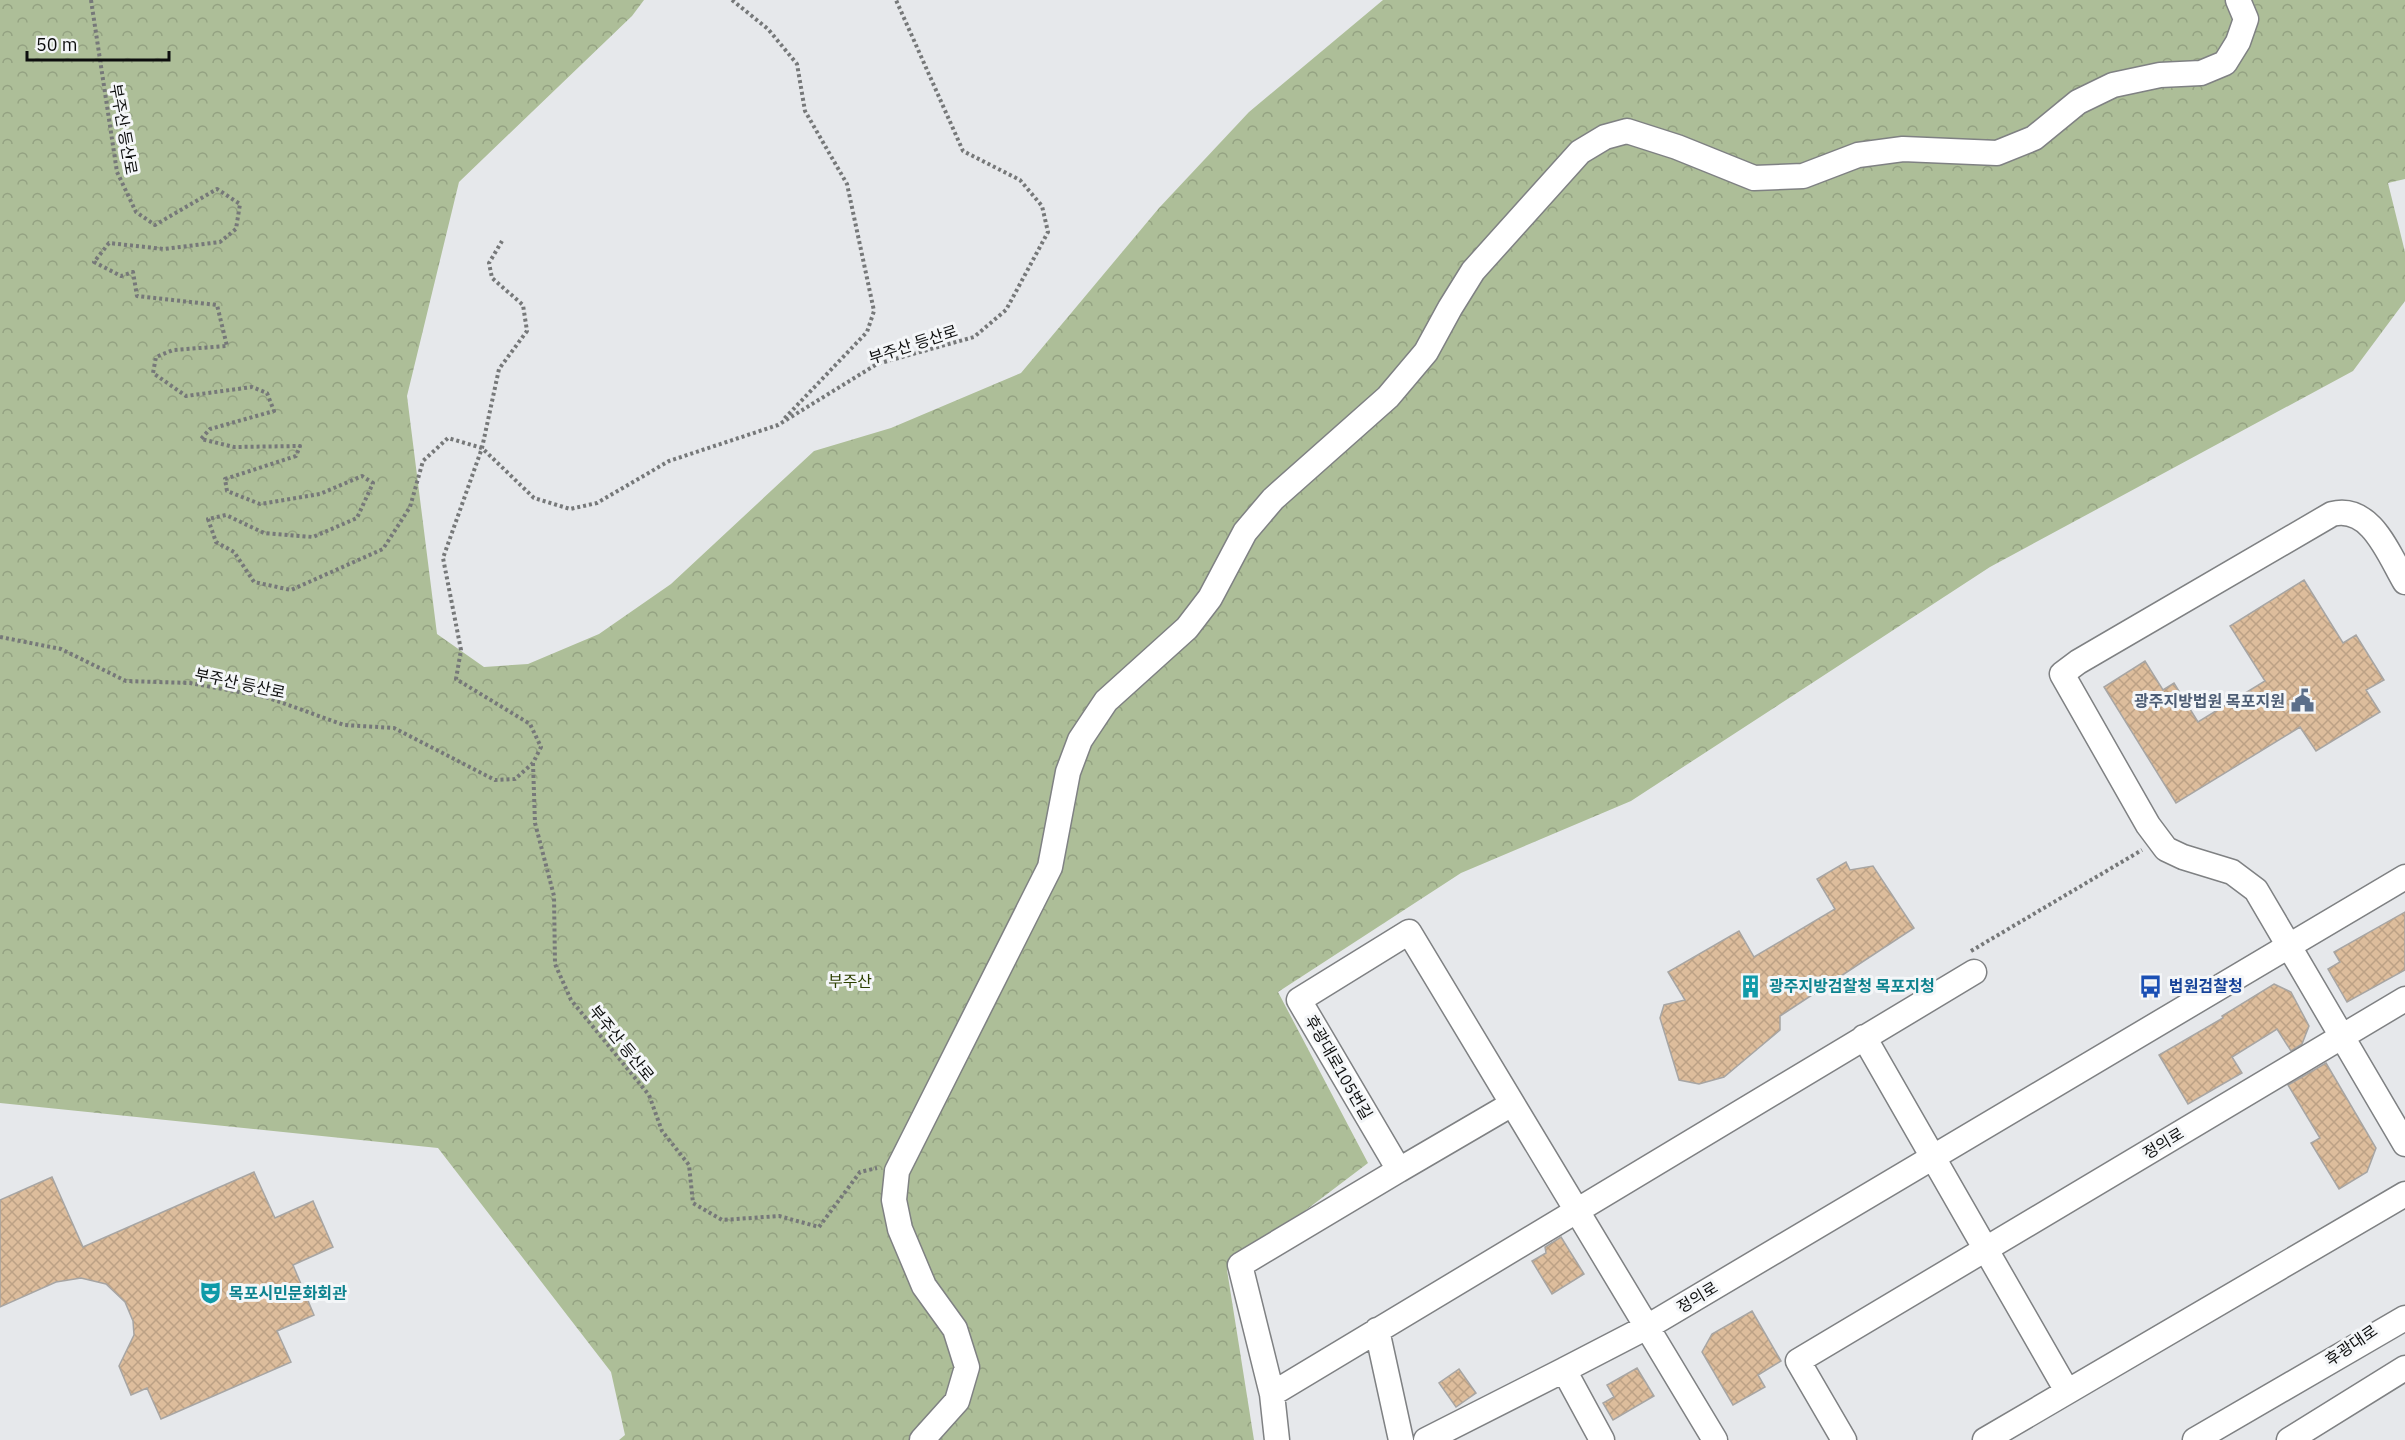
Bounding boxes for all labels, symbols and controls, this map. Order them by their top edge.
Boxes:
scale bar [27,24,170,62]
text: 50 m [36,33,78,56]
street label: 부주산 등산로 [106,82,142,176]
street label: 부주산 등산로 [866,320,960,368]
street label: 부주산 등산로 [193,664,287,702]
public building icon: 광주지방법원 목포지원 [2290,688,2316,714]
place label: 광주지방법원 목포지원 [2134,691,2285,711]
park label: 부주산 [828,971,872,991]
building icon: 광주지방검찰청 목포지청 [1738,973,1764,999]
bus stop icon: 법원검찰청 [2138,973,2164,999]
place label: 광주지방검찰청 목포지청 [1769,976,1935,996]
place label: 법원검찰청 [2169,976,2243,996]
street label: 부주산 등산로 [585,1001,659,1085]
street label: 후광대로105번길 [1301,1011,1377,1123]
street label: 정의로 [2139,1123,2187,1163]
street label: 정의로 [1673,1277,1721,1317]
theatre icon: 목포시민문화회관 [198,1280,224,1306]
place label: 목포시민문화회관 [229,1283,347,1303]
street label: 후광대로 [2321,1320,2381,1370]

